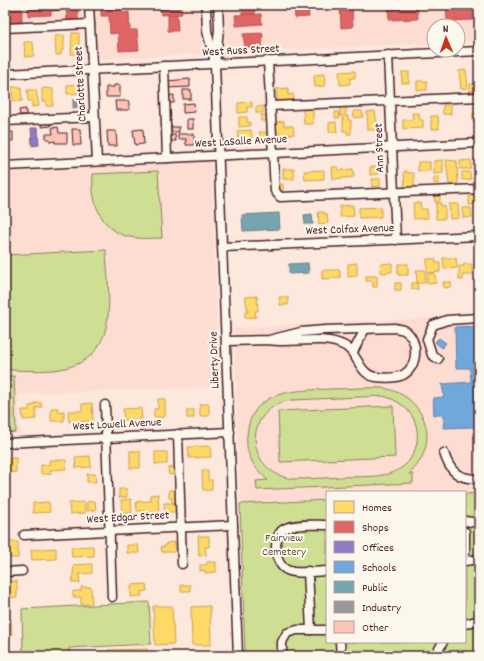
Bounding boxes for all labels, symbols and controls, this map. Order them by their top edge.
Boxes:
north arrow [426,18,466,58]
text: N [443,22,449,38]
street label: West Russ Street [202,40,281,62]
street label: Charlotte Street [70,45,91,122]
street label: Ann Street [371,122,389,173]
street label: West LaSalle Avenue [194,131,288,153]
street label: West Colfax Avenue [306,220,394,240]
street label: Liberty Drive [206,331,224,389]
street label: West Lowell Avenue [72,414,162,436]
legend [326,491,466,643]
text: Homes [362,500,392,517]
street label: West Edgar Street [86,507,170,529]
text: Shops [362,520,389,537]
park label: Fairview Cemetery [262,530,307,561]
text: Offices [362,540,394,557]
text: Schools [362,560,396,577]
text: Public [362,580,388,597]
text: Industry [362,600,402,617]
text: Other [362,620,389,637]

